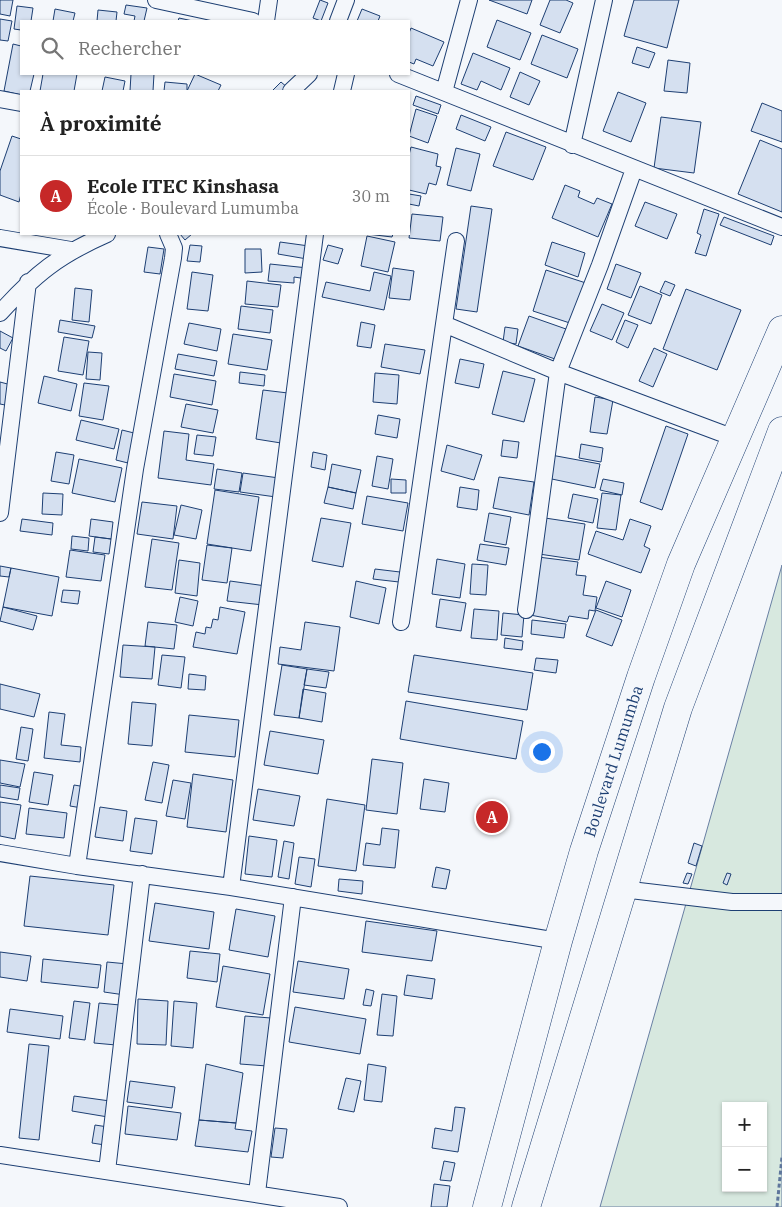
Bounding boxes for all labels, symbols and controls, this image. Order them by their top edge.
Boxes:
search box [20,20,410,75]
icon: search [38,34,66,62]
text: Rechercher [78,36,181,60]
text: À proximité [40,109,162,137]
text: Ecole ITEC Kinshasa [87,174,279,198]
text: A [50,186,62,206]
text: 30 m [352,186,390,206]
text: École · Boulevard Lumumba [87,198,299,218]
street label: Boulevard Lumumba [579,682,647,840]
your location [529,739,555,765]
pin: A [476,798,508,836]
map controls [722,1102,767,1192]
button: + [722,1102,767,1147]
button: − [722,1147,767,1192]

